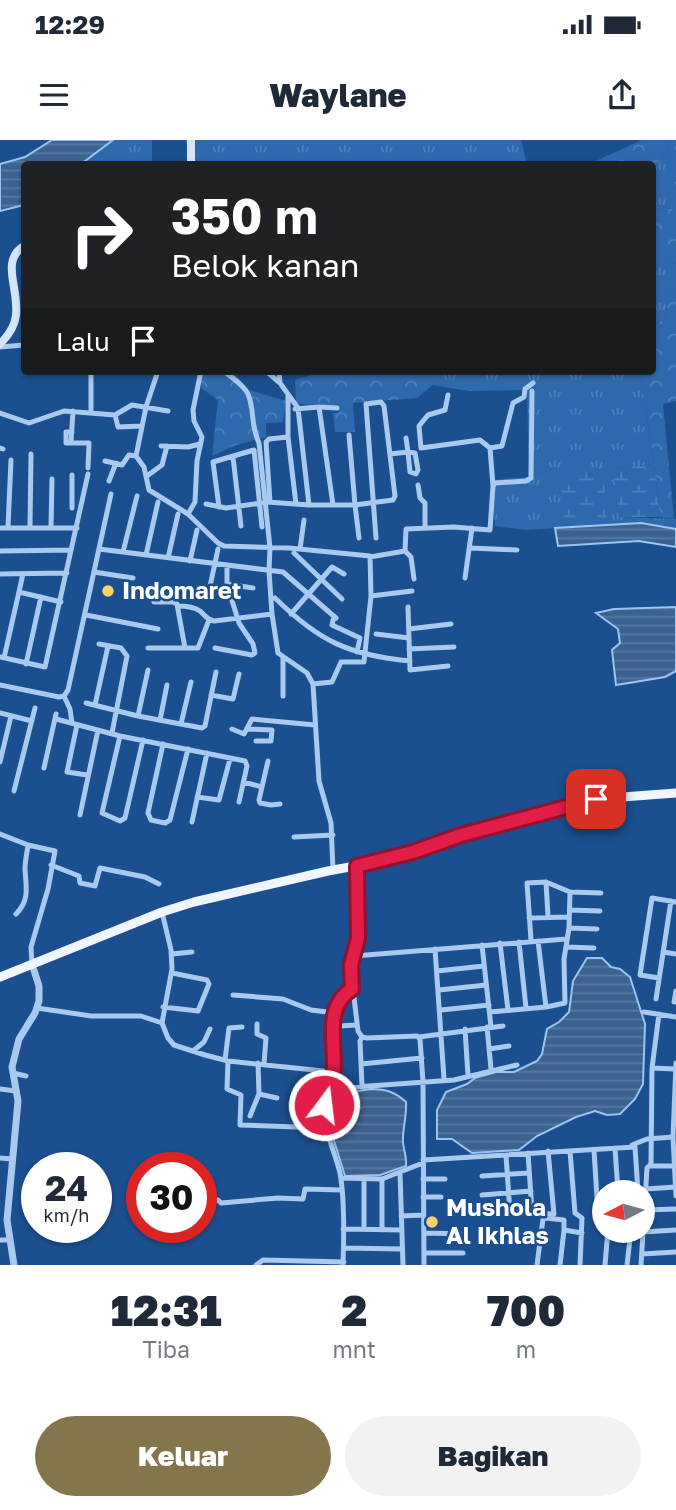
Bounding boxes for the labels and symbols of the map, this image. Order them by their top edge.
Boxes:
place label: Indomaret [122,575,241,604]
marker: Indomaret [100,583,116,599]
pin [566,769,626,829]
position arrow [287,1068,361,1142]
speed limit sign: 30 [126,1152,217,1243]
north arrow [592,1180,654,1242]
place label: Mushola Al Ikhlas [446,1192,549,1249]
marker: Mushola Al Ikhlas [424,1214,440,1230]

